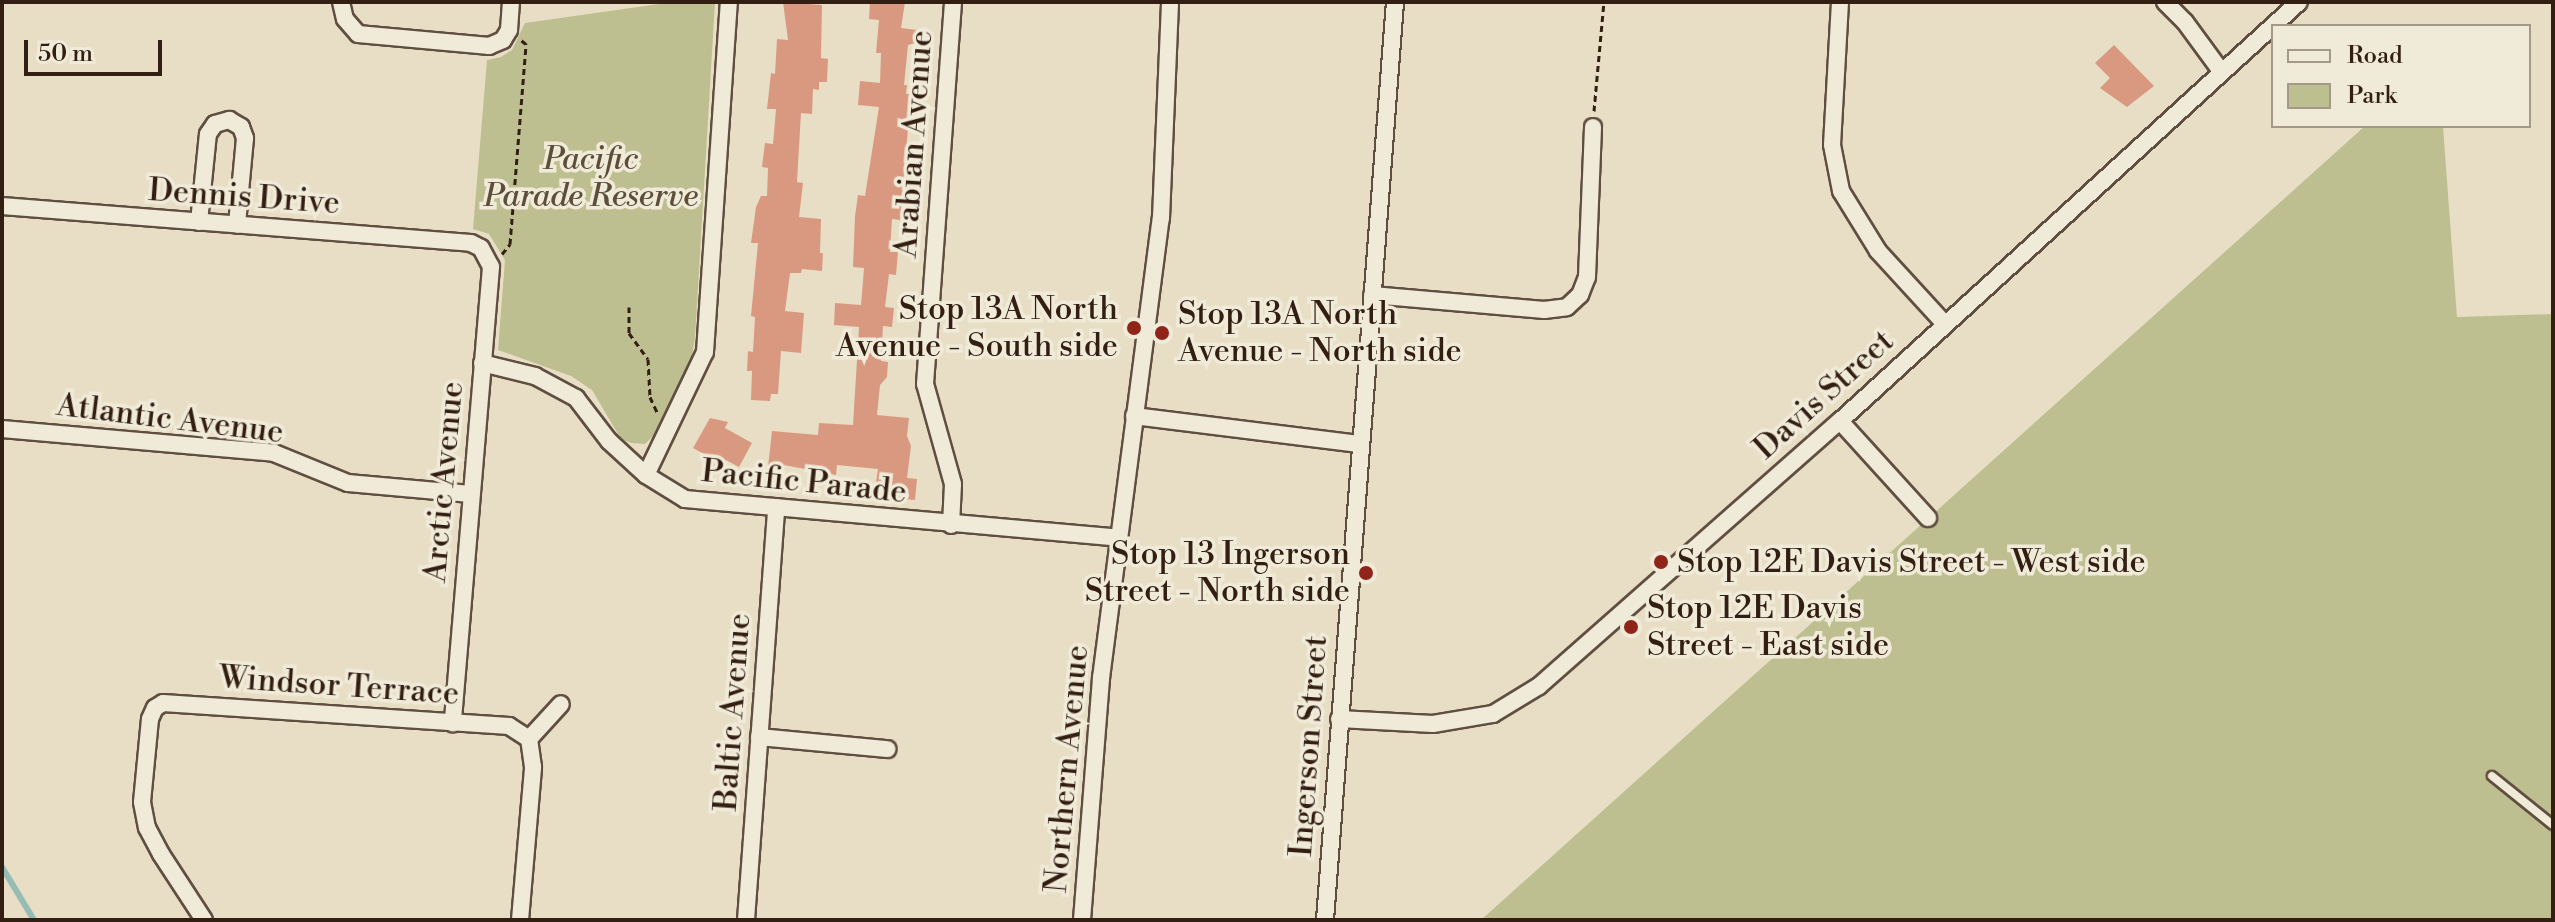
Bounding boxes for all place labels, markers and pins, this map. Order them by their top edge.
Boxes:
place label: Stop 13A North Avenue - South side [836,291,1118,366]
place label: Stop 13A North Avenue - North side [1178,296,1462,371]
marker: Stop 13A North Avenue - South side [1125,319,1143,337]
marker: Stop 13A North Avenue - North side [1153,324,1171,342]
place label: Stop 13 Ingerson Street - North side [1085,536,1350,611]
place label: Stop 12E Davis Street - West side [1677,543,2146,581]
marker: Stop 12E Davis Street - West side [1652,553,1670,571]
marker: Stop 13 Ingerson Street - North side [1357,564,1375,582]
place label: Stop 12E Davis Street - East side [1647,590,1889,665]
marker: Stop 12E Davis Street - East side [1622,618,1640,636]

